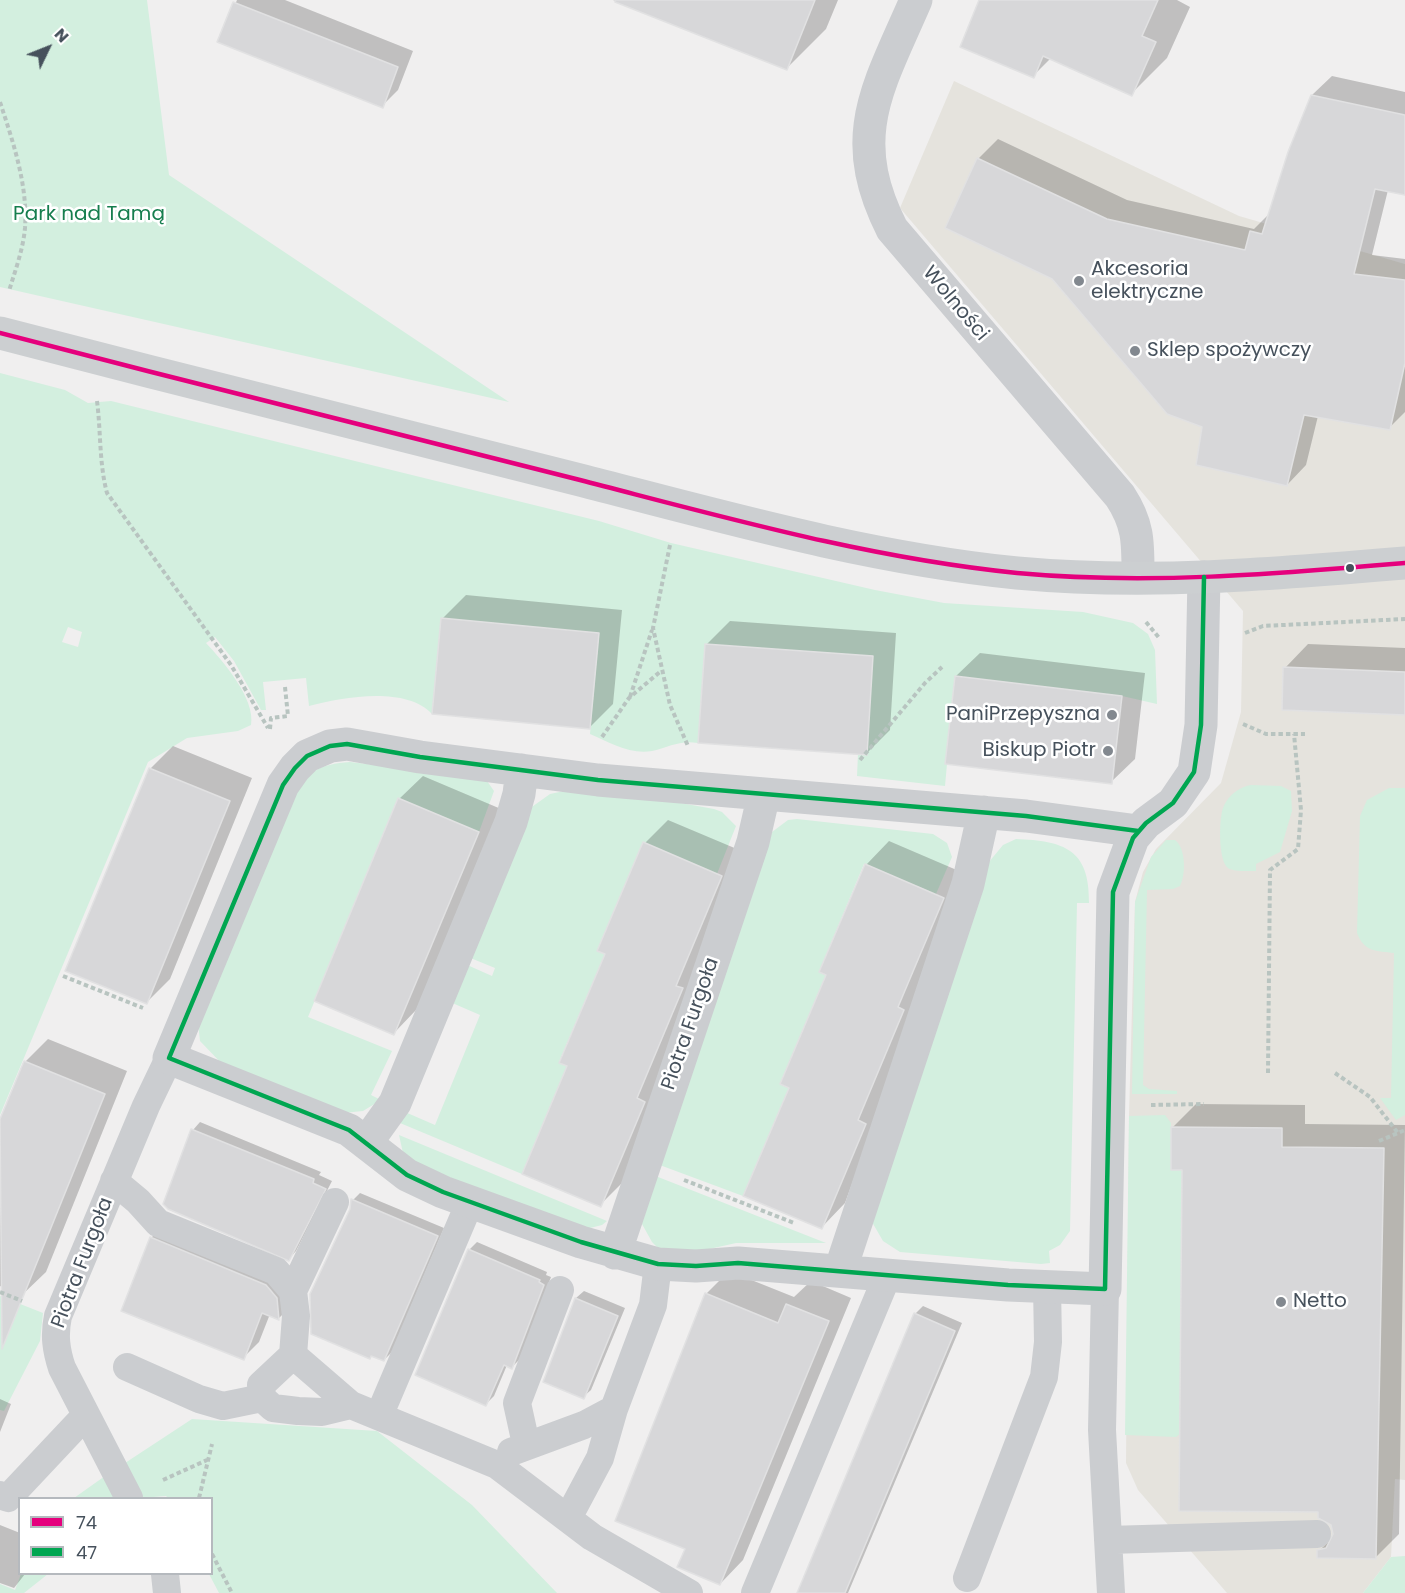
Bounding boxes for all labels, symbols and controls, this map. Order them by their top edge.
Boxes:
north arrow [18,18,78,78]
text: N [49,23,74,48]
park label: Park nad Tamą [13,203,165,227]
place label: Akcesoria elektryczne [1091,258,1203,305]
street label: Wolności [917,262,993,346]
marker: Akcesoria elektryczne [1072,274,1086,288]
place label: Sklep spożywczy [1147,339,1311,363]
marker: Sklep spożywczy [1128,344,1142,358]
unlabelled marker [1344,562,1356,574]
place label: PaniPrzepyszna [946,703,1100,727]
marker: PaniPrzepyszna [1105,708,1119,722]
place label: Biskup Piotr [982,739,1096,763]
marker: Biskup Piotr [1101,744,1115,758]
street label: Piotra Furgoła [657,955,725,1093]
street label: Piotra Furgoła [47,1194,119,1332]
place label: Netto [1293,1290,1347,1314]
marker: Netto [1274,1295,1288,1309]
legend [18,1497,213,1575]
text: 74 [76,1510,97,1535]
text: 47 [76,1540,97,1565]

